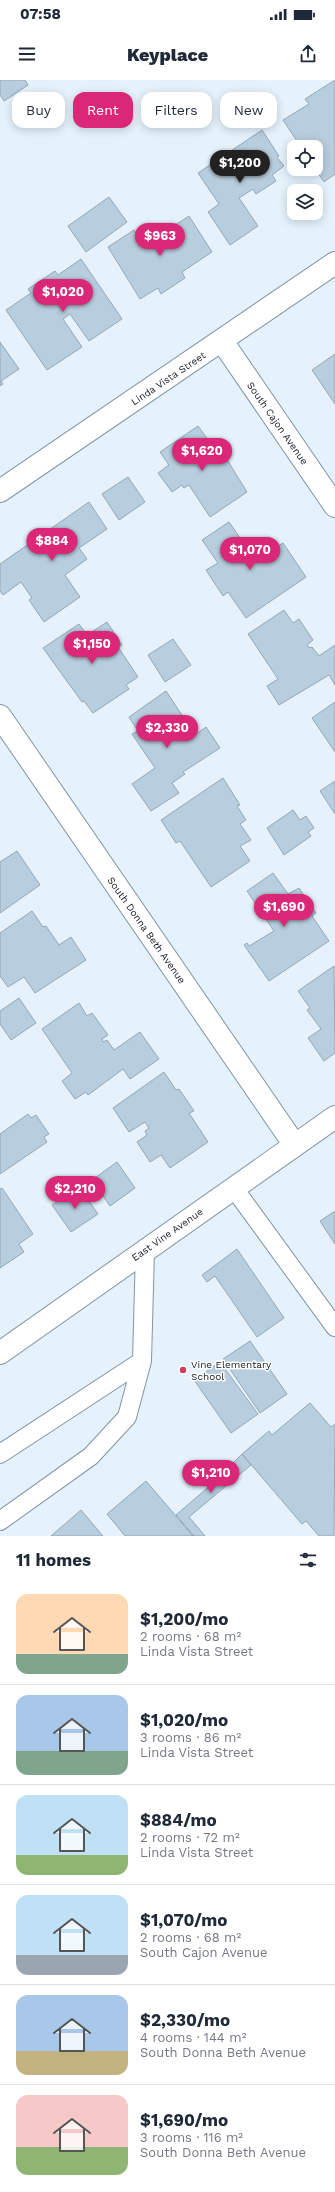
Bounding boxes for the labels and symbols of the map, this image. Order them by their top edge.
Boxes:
pin: $1,200 [207,150,273,184]
pin: $963 [136,223,184,257]
pin: $1,020 [30,279,96,313]
street label: Linda Vista Street [129,349,208,407]
street label: South Cajon Avenue [245,380,310,467]
pin: $1,620 [169,438,235,472]
pin: $884 [28,528,76,562]
pin: $1,070 [217,537,283,571]
pin: $1,150 [59,631,125,665]
pin: $2,330 [134,715,200,749]
street label: South Donna Beth Avenue [105,875,188,986]
pin: $1,690 [251,894,317,928]
pin: $2,210 [42,1176,108,1210]
street label: East Vine Avenue [130,1206,205,1263]
place label: Vine Elementary School [191,1359,272,1382]
marker: Vine Elementary School [178,1365,188,1375]
pin: $1,210 [178,1460,244,1494]

